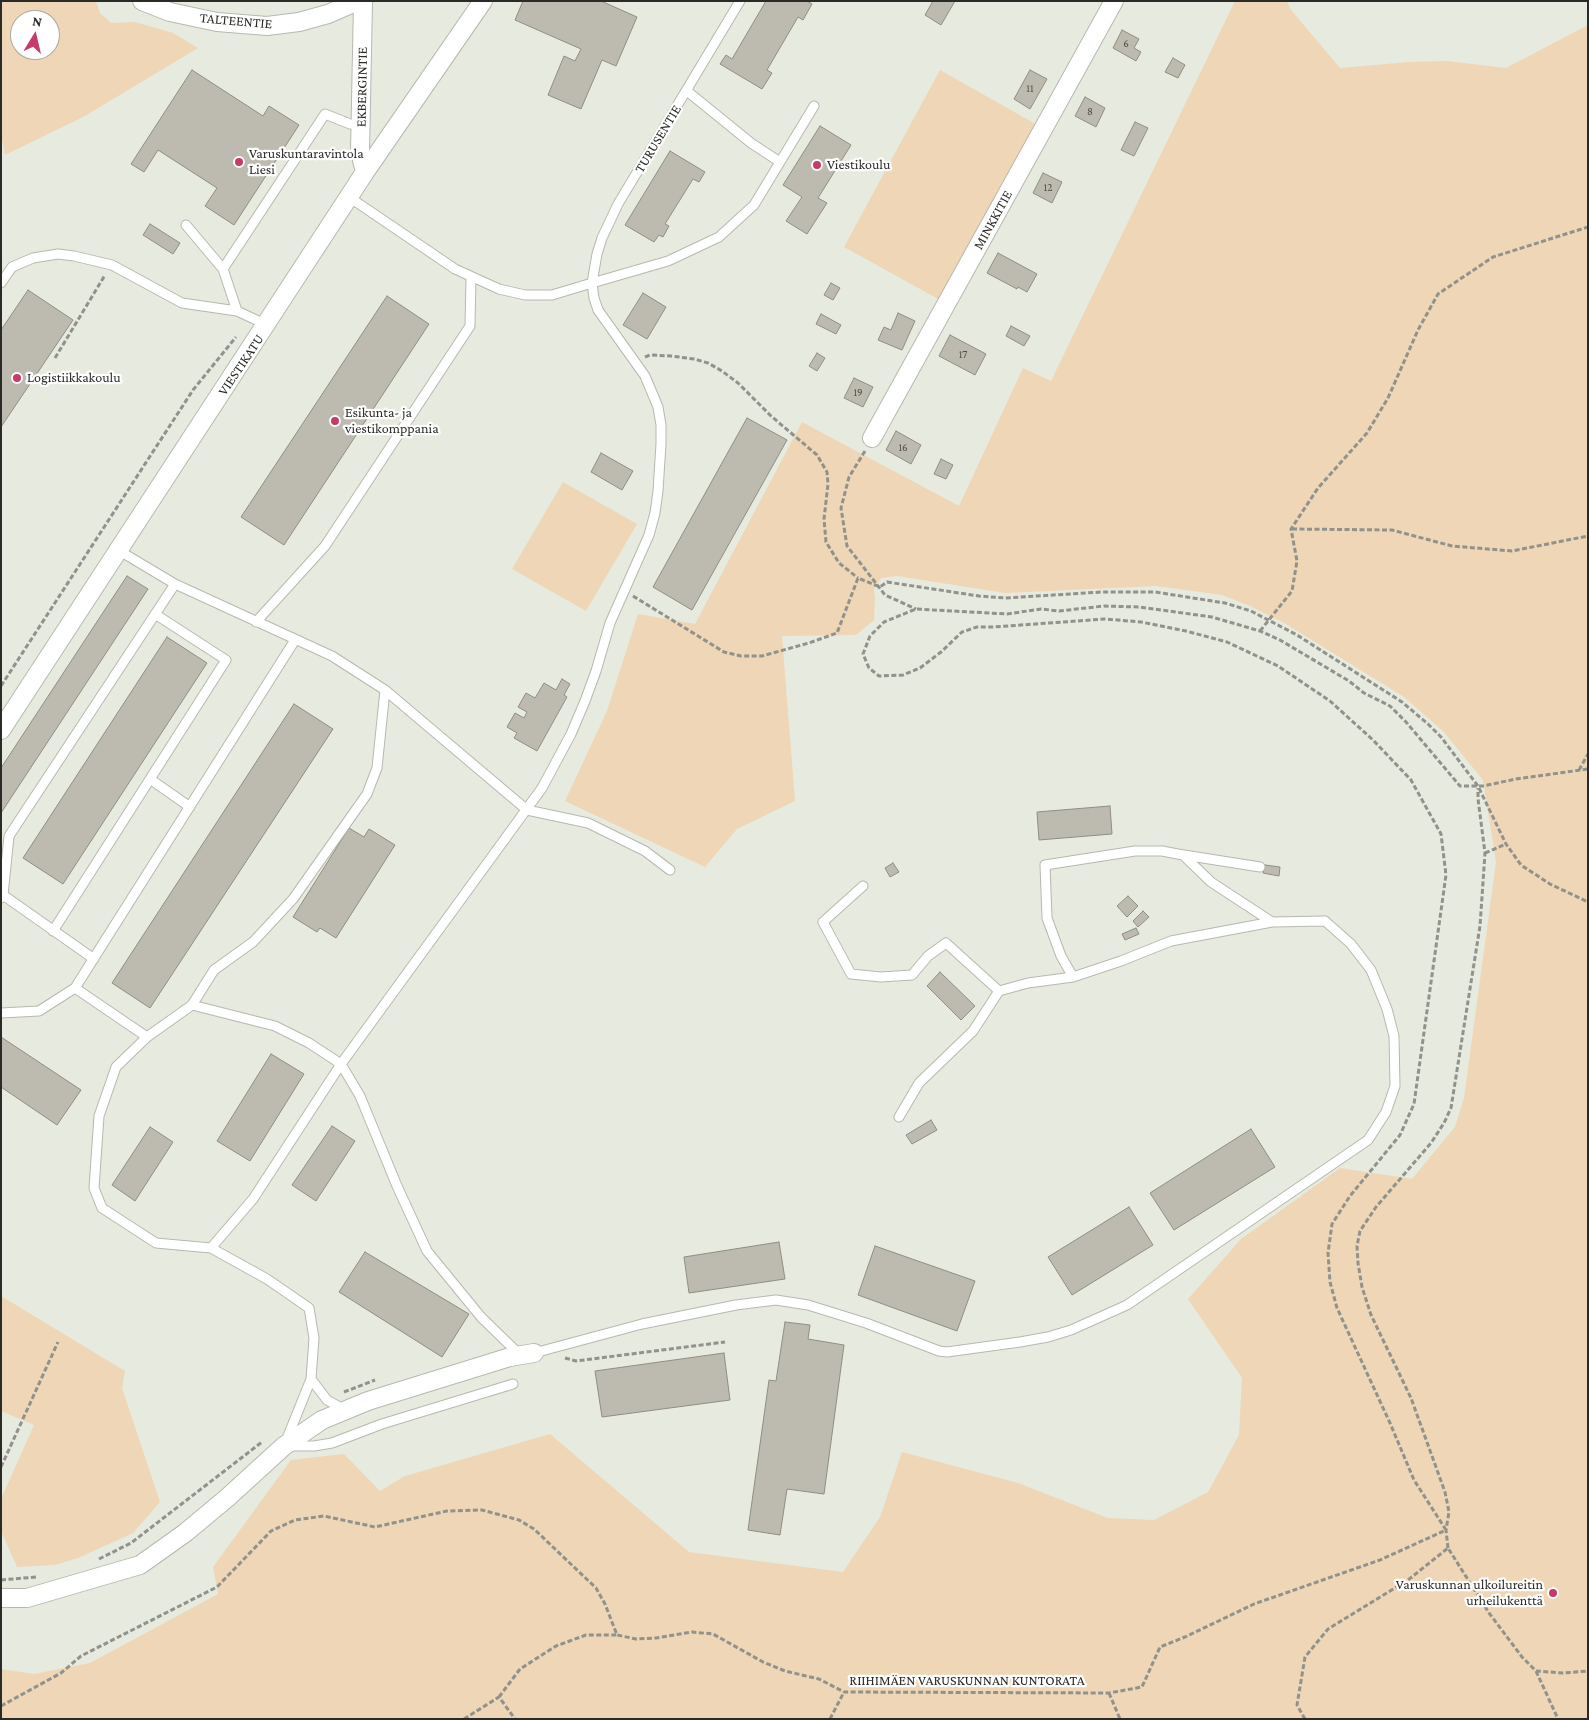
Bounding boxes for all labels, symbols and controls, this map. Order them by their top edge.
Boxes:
street label: TALTEENTIE [199,9,273,33]
north arrow [10,10,60,60]
text: N [31,13,43,30]
house number: 6 [1123,37,1129,51]
street label: EKBERGINTIE [353,47,371,127]
house number: 11 [1026,82,1034,96]
street label: TURUSENTIE [631,102,685,176]
house number: 8 [1087,105,1093,119]
place label: Varuskuntaravintola Liesi [249,146,364,178]
marker: Varuskuntaravintola Liesi [233,156,245,168]
place label: Viestikoulu [827,157,890,173]
marker: Viestikoulu [811,159,823,171]
house number: 12 [1044,181,1052,195]
street label: MINKKITIE [970,188,1016,252]
street label: VIESTIKATU [214,331,268,399]
house number: 17 [959,348,967,362]
place label: Logistiikkakoulu [27,370,121,386]
marker: Logistiikkakoulu [11,372,23,384]
house number: 19 [853,386,863,400]
place label: Esikunta- ja viestikomppania [345,405,439,438]
marker: Esikunta- ja viestikomppania [329,415,341,427]
house number: 16 [898,441,908,455]
place label: Varuskunnan ulkoilureitin urheilukenttä [1396,1577,1543,1610]
marker: Varuskunnan ulkoilureitin urheilukenttä [1547,1587,1559,1599]
street label: RIIHIMÄEN VARUSKUNNAN KUNTORATA [849,1673,1085,1689]

